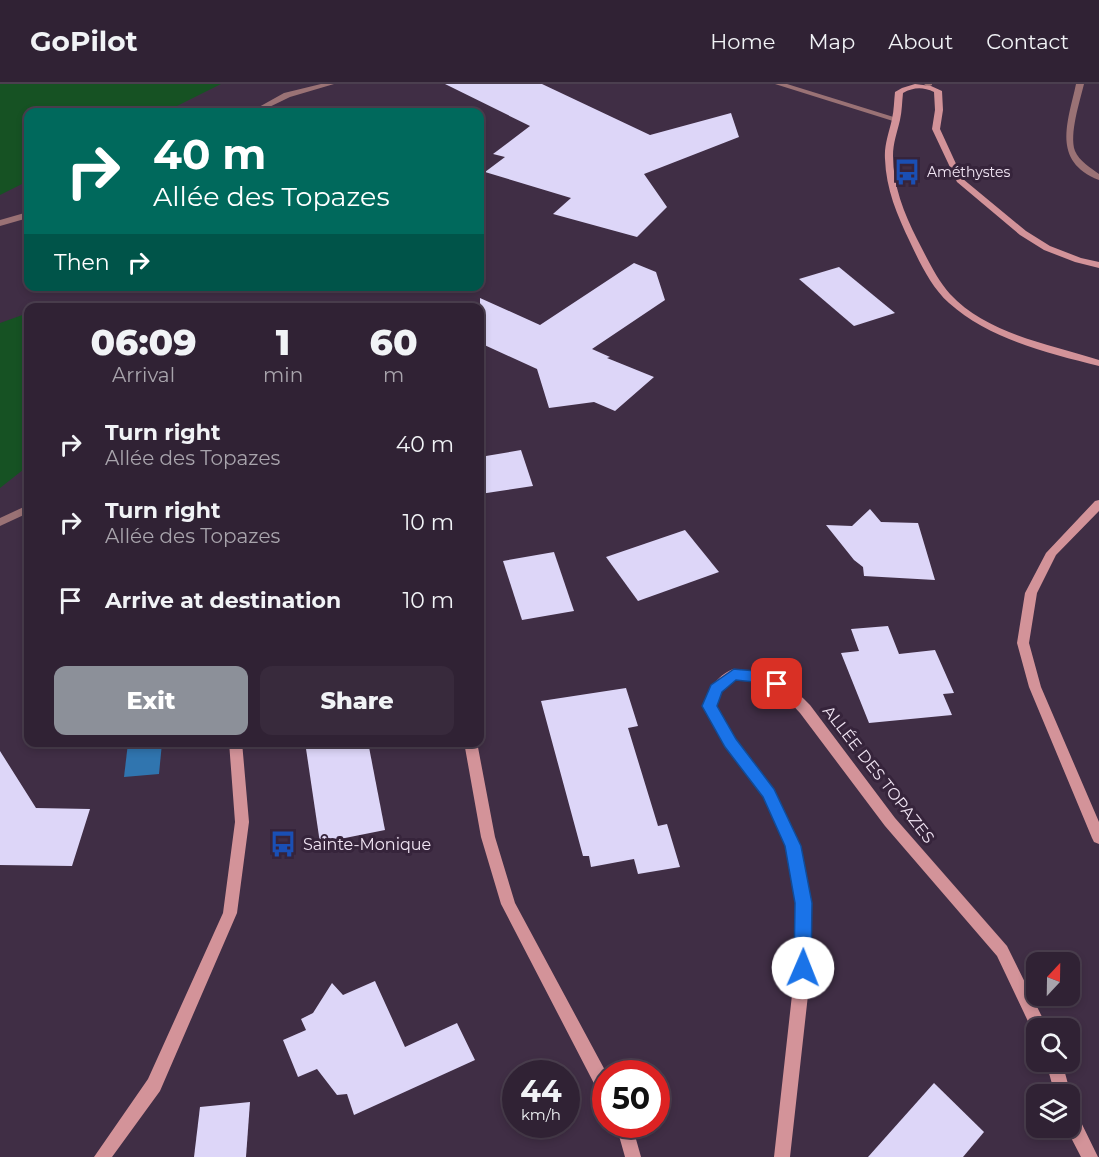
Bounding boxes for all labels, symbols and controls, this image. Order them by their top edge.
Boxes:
text: GoPilot [30,24,138,58]
text: Home [710,29,775,54]
text: Map [808,29,855,54]
text: About [888,29,953,54]
text: Contact [986,29,1069,54]
text: 40 m [153,128,266,180]
icon: right [54,132,132,210]
bus stop icon: Améthystes [892,157,922,187]
place label: Améthystes [927,163,1010,181]
text: Allée des Topazes [153,180,390,213]
icon: right [122,246,155,279]
text: Then [54,249,110,276]
text: 06:09 [90,320,197,364]
text: 1 [276,320,290,364]
text: 60 [370,320,418,364]
text: Arrival [112,363,175,387]
text: min [263,363,303,387]
text: m [383,363,404,387]
text: Turn right [105,419,220,446]
icon: right [54,428,87,461]
text: 40 m [396,431,454,458]
text: Allée des Topazes [105,446,280,470]
text: Turn right [105,497,220,524]
icon: right [54,506,87,539]
text: 10 m [402,509,454,536]
text: Allée des Topazes [105,524,280,548]
icon: arrive [54,584,87,617]
text: Arrive at destination [105,587,341,614]
text: 10 m [402,587,454,614]
pin [751,658,802,709]
button: Exit [54,666,248,735]
button: Share [260,666,454,735]
icon: arrive [760,667,793,700]
street label: ALLÉE DES TOPAZES [819,702,938,847]
bus stop icon: Sainte-Monique [268,829,298,859]
place label: Sainte-Monique [303,835,431,854]
position arrow [771,936,835,1000]
north arrow [1026,952,1080,1006]
map controls [1026,952,1080,1138]
button: search [1026,1018,1080,1072]
speed limit sign: 50 [592,1060,670,1138]
text: 44 [520,1073,562,1110]
button: layers [1026,1084,1080,1138]
text: km/h [521,1105,561,1124]

